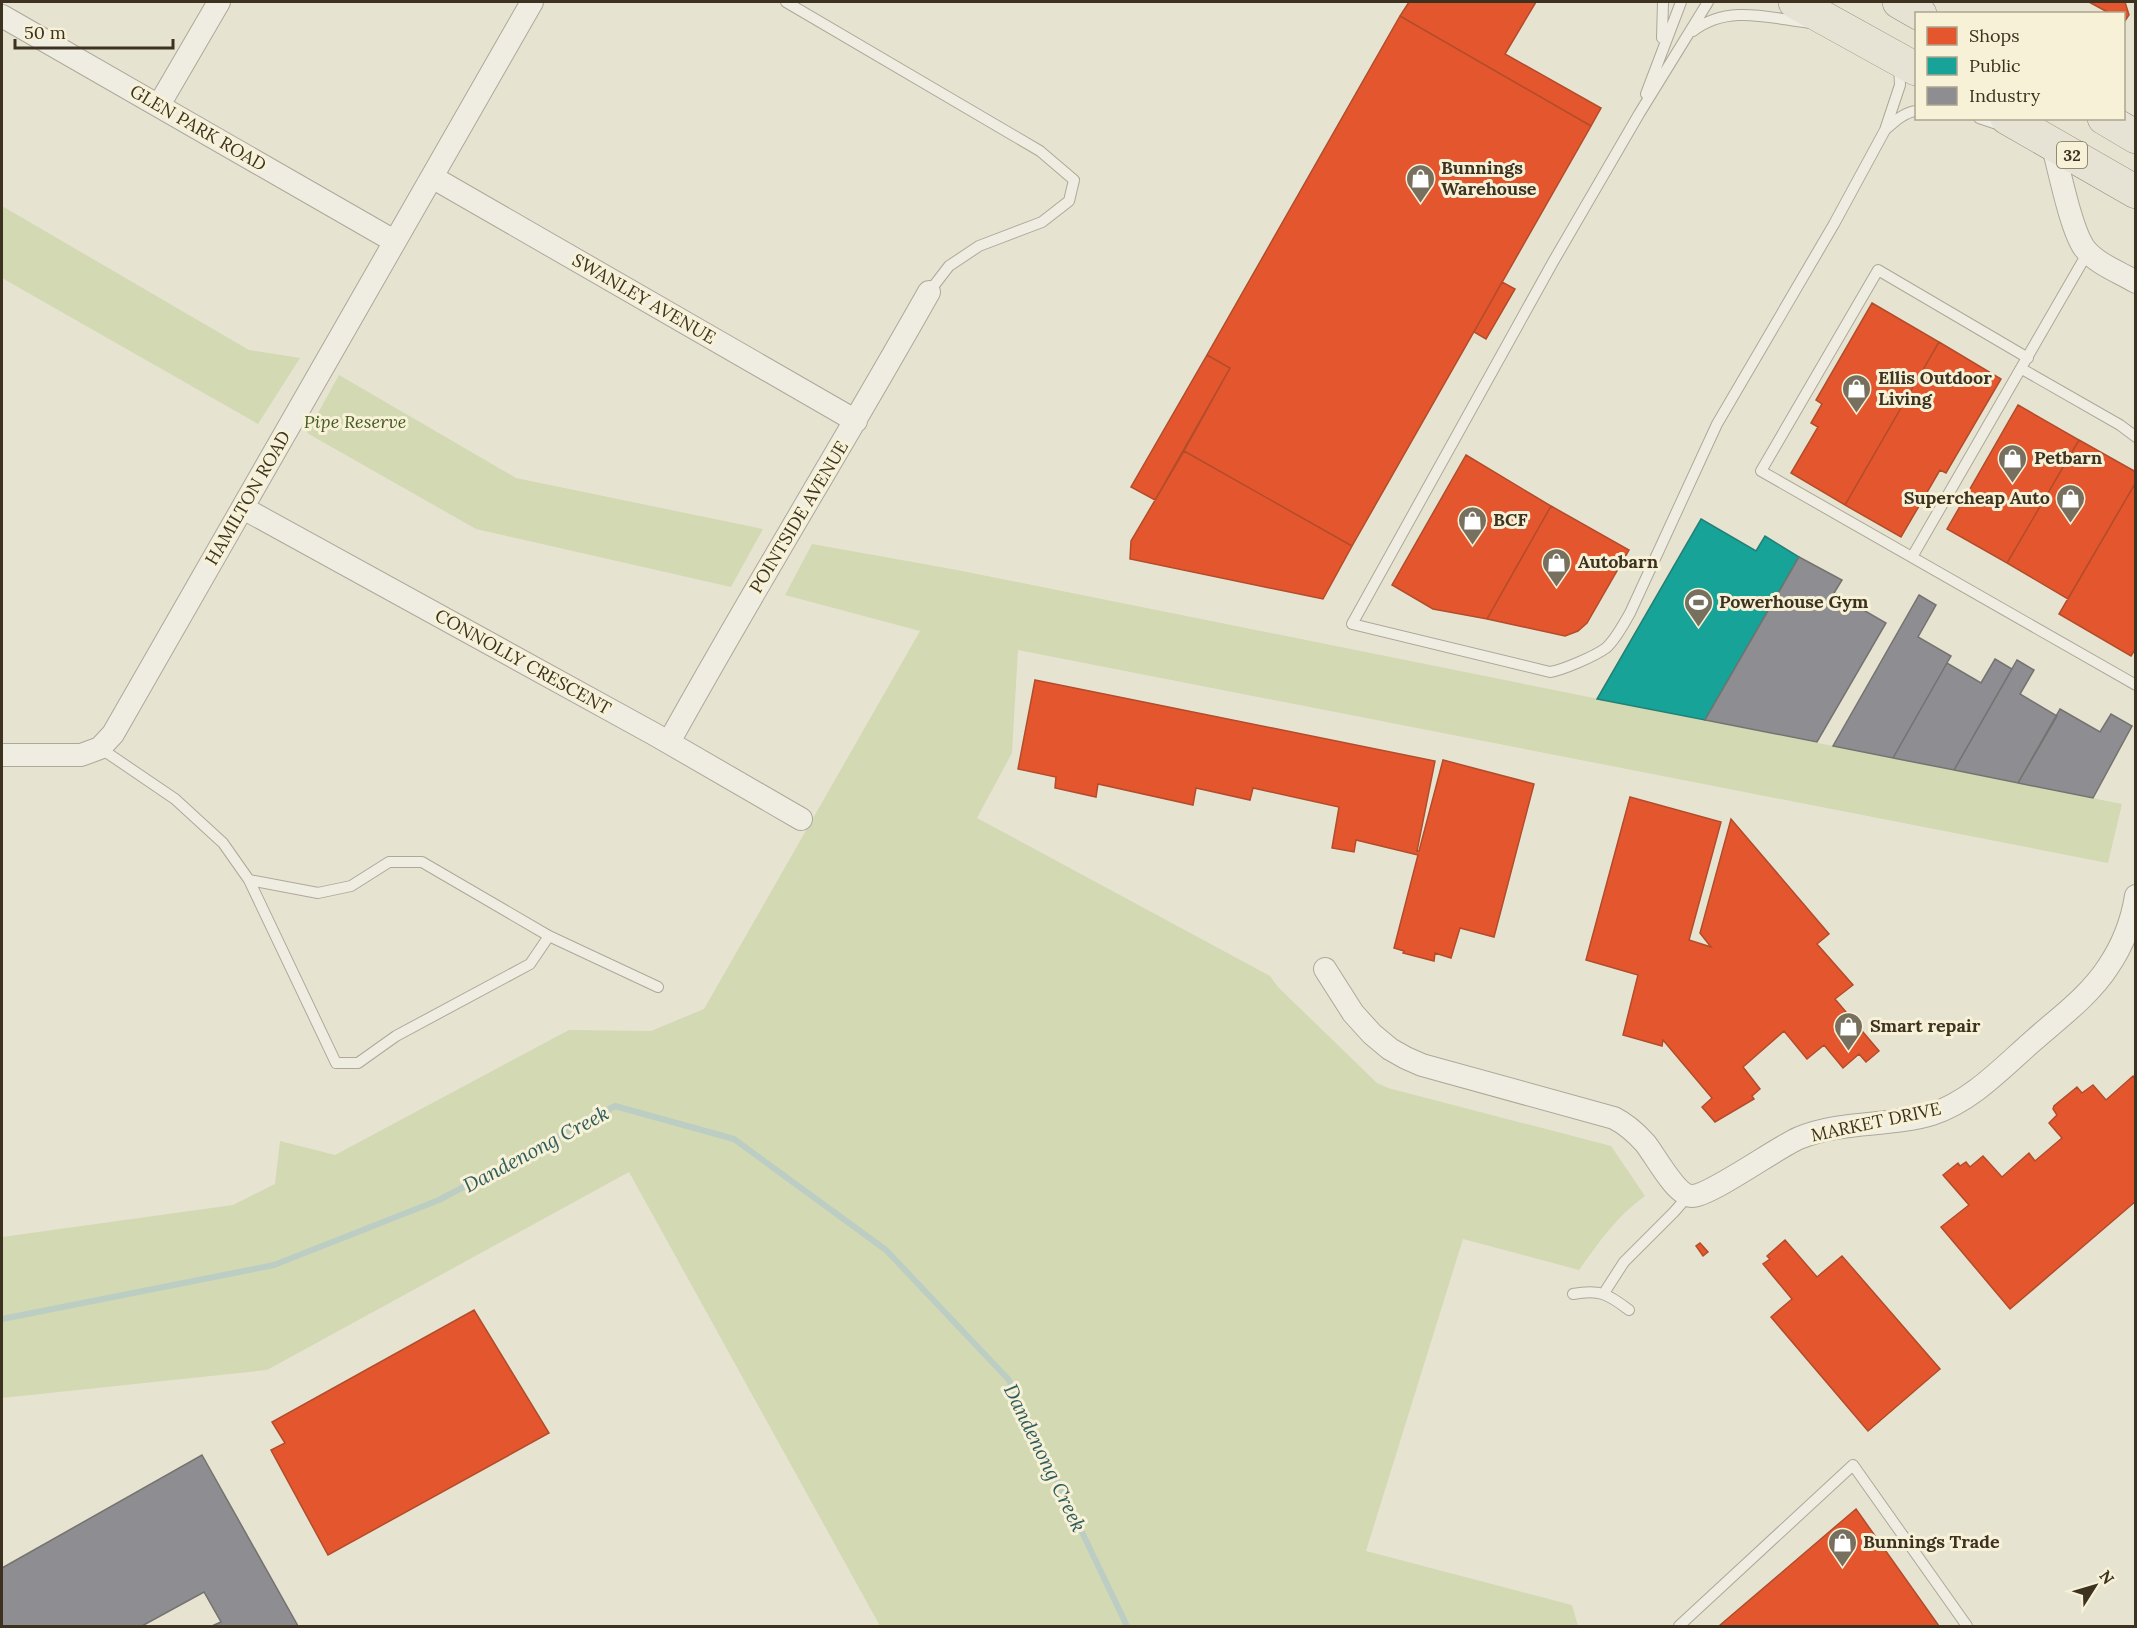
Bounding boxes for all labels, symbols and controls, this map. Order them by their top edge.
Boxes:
scale bar [15,12,172,50]
legend [1915,12,2125,120]
text: 50 m [24,21,66,44]
text: Shops [1969,24,2020,47]
text: Public [1969,54,2021,77]
street label: GLEN PARK ROAD [126,79,271,176]
text: Industry [1969,84,2041,107]
road number: 32 [2057,142,2087,168]
place label: Bunnings Warehouse [1441,156,1537,200]
shop icon: Bunnings Warehouse [1404,162,1436,204]
street label: SWANLEY AVENUE [568,248,720,349]
place label: Ellis Outdoor Living [1878,366,1992,410]
shop icon: Ellis Outdoor Living [1841,372,1873,414]
park label: Pipe Reserve [304,410,406,433]
street label: HAMILTON ROAD [200,426,295,569]
street label: POINTSIDE AVENUE [744,436,853,597]
shop icon: Petbarn [1997,442,2029,484]
place label: Petbarn [2034,446,2103,469]
shop icon: Supercheap Auto [2055,482,2087,524]
place label: Supercheap Auto [1904,486,2050,509]
shop icon: BCF [1456,504,1488,546]
place label: BCF [1493,508,1528,531]
shop icon: Autobarn [1541,546,1573,588]
place label: Autobarn [1578,550,1659,573]
sports icon: Powerhouse Gym [1682,586,1714,628]
place label: Powerhouse Gym [1719,590,1869,613]
street label: CONNOLLY CRESCENT [431,604,616,720]
shop icon: Smart repair [1833,1010,1865,1052]
place label: Smart repair [1870,1014,1981,1037]
street label: MARKET DRIVE [1809,1097,1943,1147]
water label: Dandenong Creek [459,1100,613,1197]
water label: Dandenong Creek [999,1380,1092,1536]
shop icon: Bunnings Trade [1826,1526,1858,1568]
place label: Bunnings Trade [1863,1530,2000,1553]
north arrow [2065,1556,2125,1616]
text: N [2095,1566,2119,1588]

